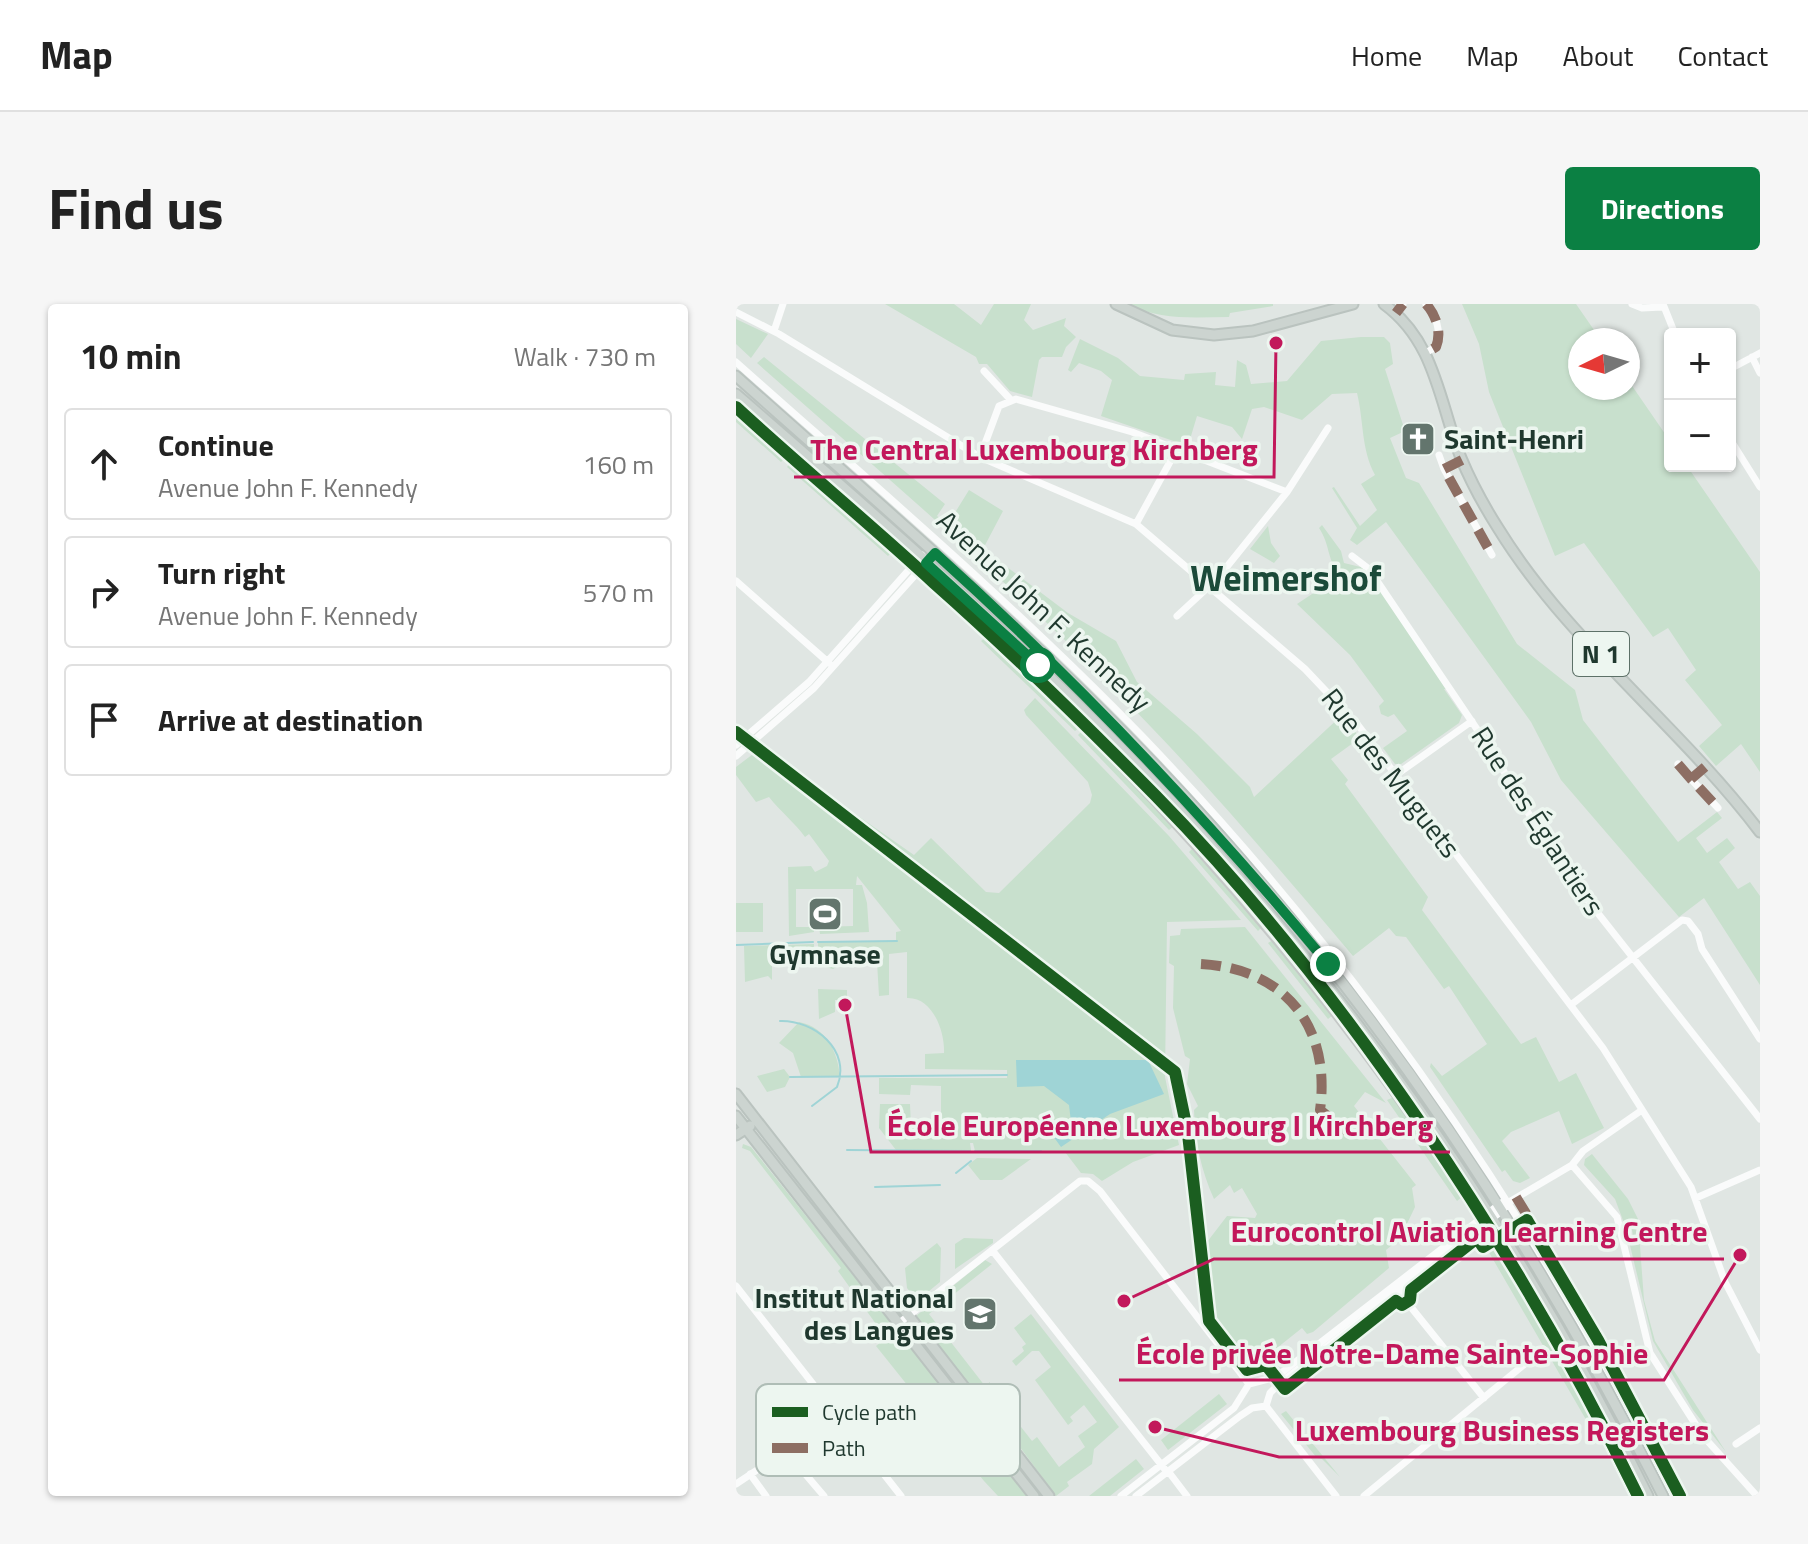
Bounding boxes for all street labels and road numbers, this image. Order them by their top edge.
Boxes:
street label: Avenue John F. Kennedy [927,499,1161,722]
road number: N 1 [1573,632,1629,676]
street label: Rue des Muguets [1311,679,1471,867]
street label: Rue des Églantiers [1461,718,1616,924]

